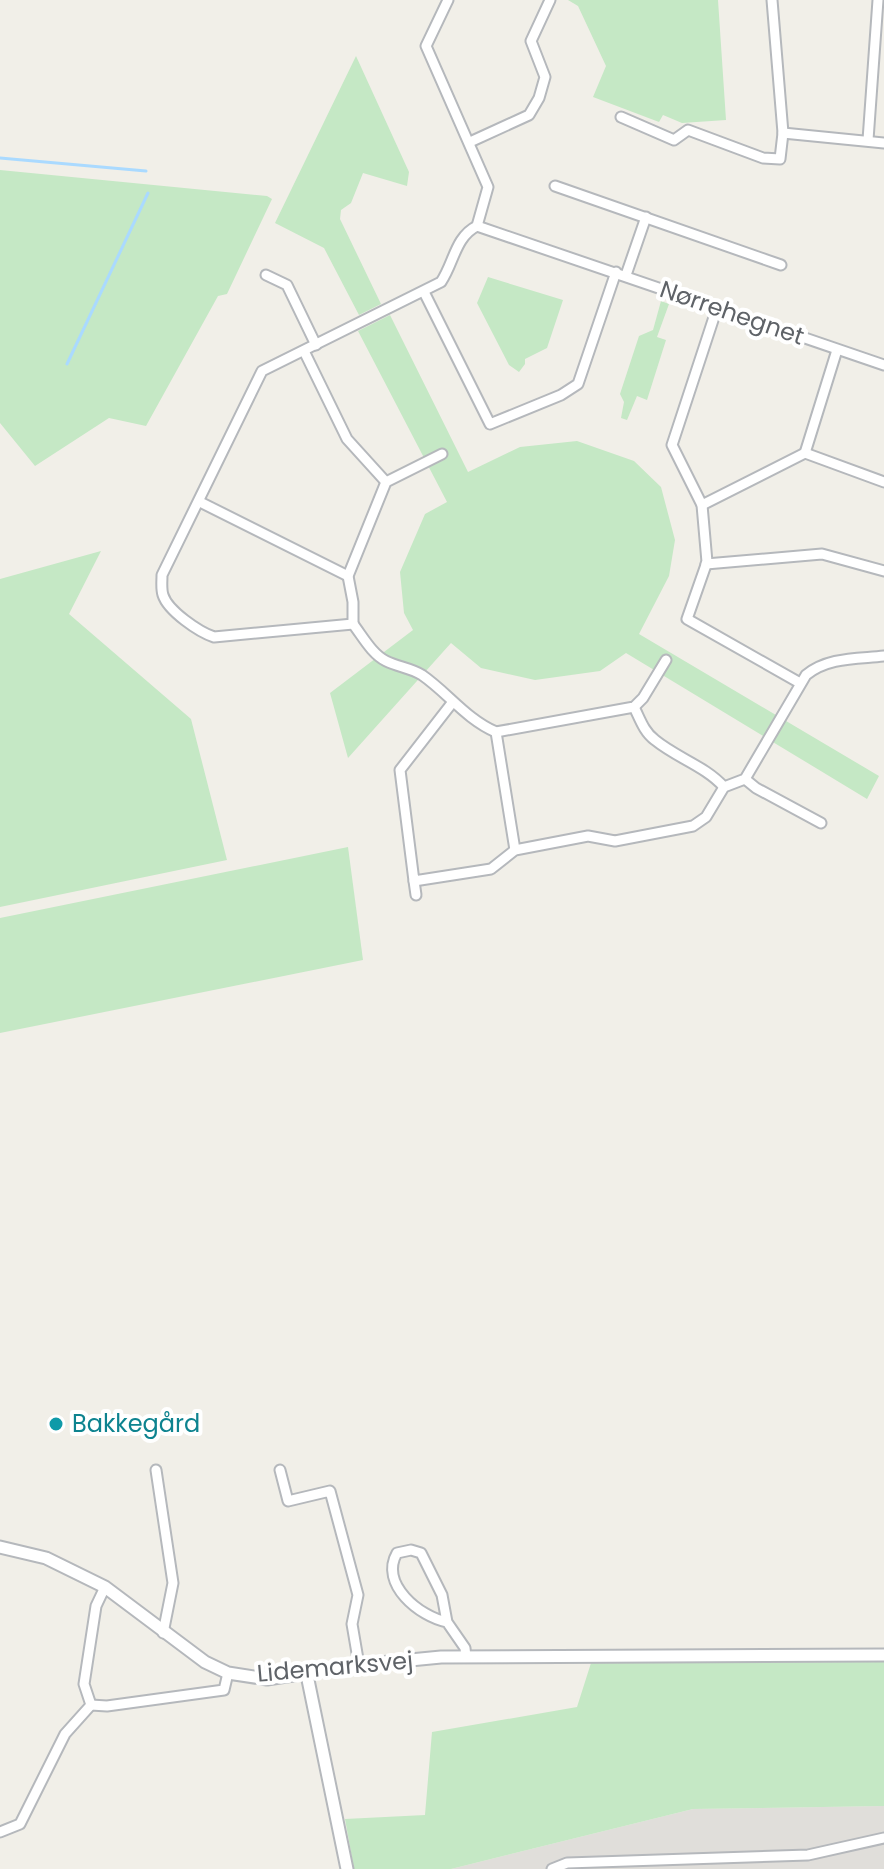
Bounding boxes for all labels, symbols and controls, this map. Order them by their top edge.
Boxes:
street label: Nørrehegnet [656,272,809,353]
place label: Bakkegård [72,1407,200,1440]
marker: Bakkegård [47,1415,65,1433]
street label: Lidemarksvej [256,1643,414,1690]

